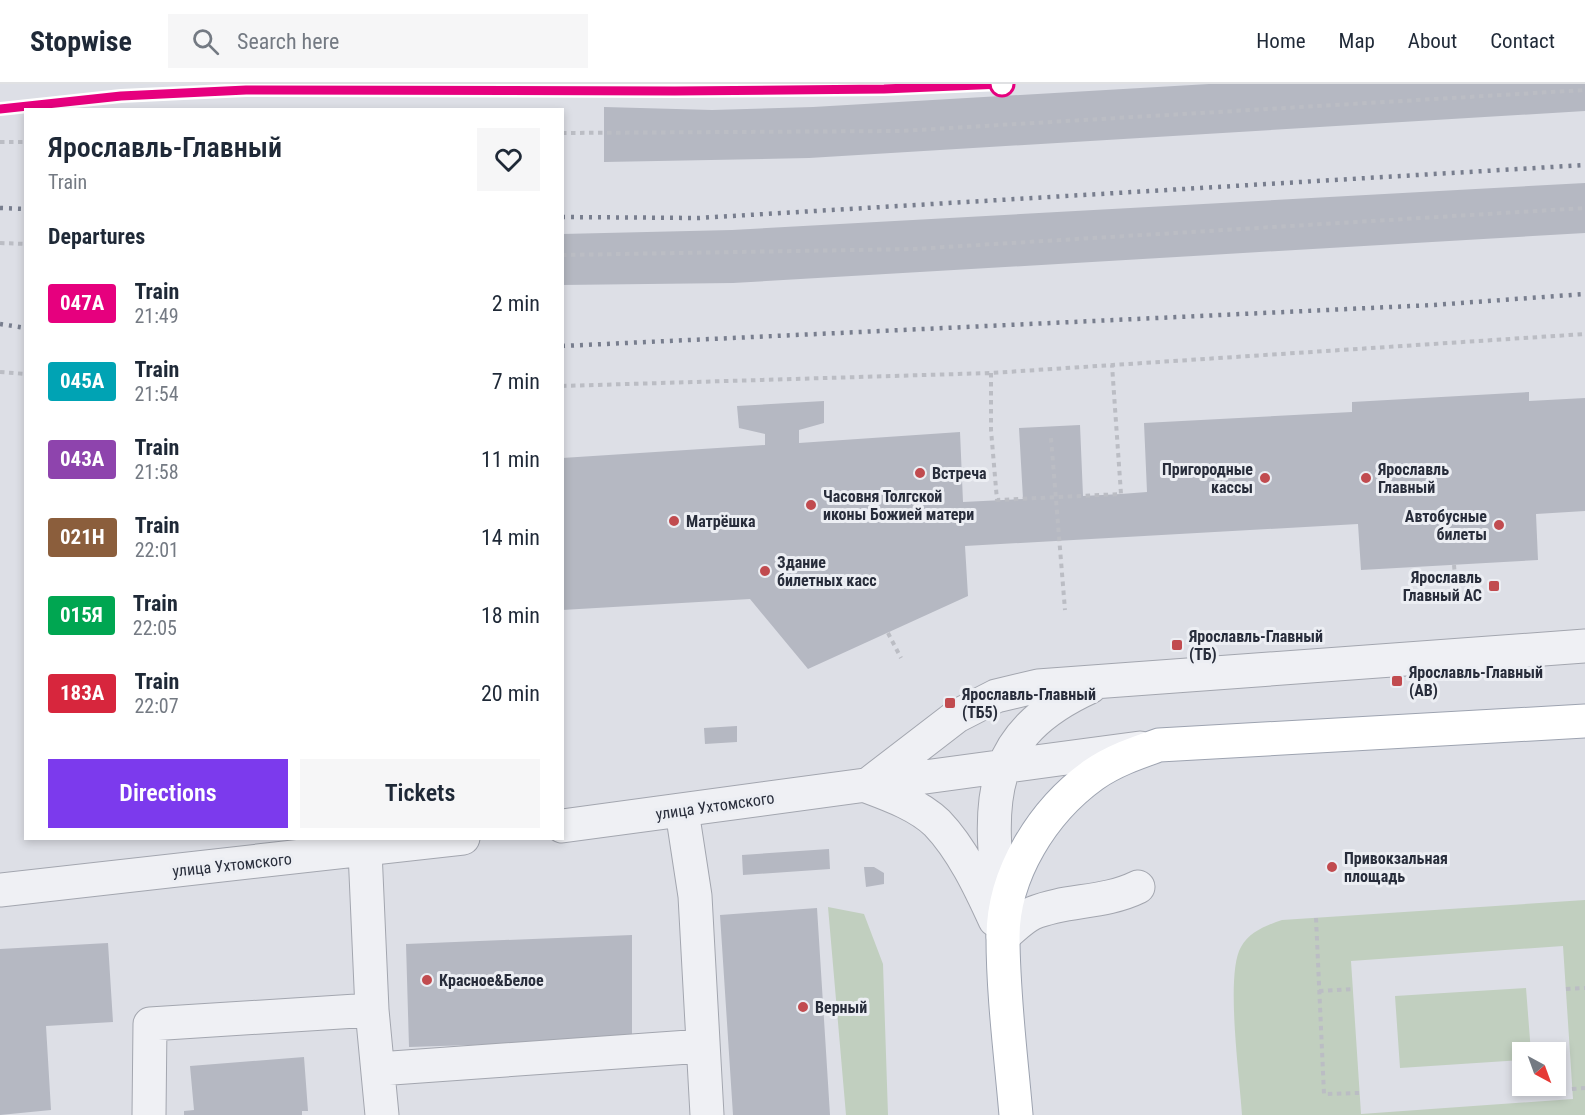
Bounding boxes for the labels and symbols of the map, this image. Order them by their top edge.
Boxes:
unlabelled marker [989,71,1015,97]
place label: Пригородные кассы [1162,460,1253,497]
place label: Ярославль Главный [1377,460,1449,497]
place label: Встреча [932,464,987,483]
marker: Встреча [913,466,927,480]
marker: Пригородные кассы [1258,471,1272,485]
marker: Ярославль Главный [1359,471,1373,485]
place label: Часовня Толгской иконы Божией матери [823,487,974,524]
marker: Часовня Толгской иконы Божией матери [804,498,818,512]
place label: Автобусные билеты [1405,507,1487,544]
place label: Матрёшка [686,512,756,531]
marker: Матрёшка [667,514,681,528]
marker: Автобусные билеты [1492,518,1506,532]
place label: Здание билетных касс [777,553,877,590]
marker: Здание билетных касс [758,564,772,578]
place label: Ярославль Главный АС [1403,568,1482,605]
marker: Ярославль Главный АС [1487,579,1501,593]
place label: Ярославль-Главный (ТБ) [1188,627,1323,664]
marker: Ярославль-Главный (ТБ) [1170,638,1184,652]
place label: Ярославль-Главный (АВ) [1408,663,1543,700]
marker: Ярославль-Главный (АВ) [1390,674,1404,688]
place label: Ярославль-Главный (ТБ5) [961,685,1096,722]
marker: Ярославль-Главный (ТБ5) [943,696,957,710]
street label: улица Ухтомского [654,788,776,824]
street label: улица Ухтомского [171,849,293,881]
place label: Привокзальная площадь [1344,849,1448,886]
marker: Привокзальная площадь [1325,860,1339,874]
place label: Красное&Белое [439,971,544,990]
marker: Красное&Белое [420,973,434,987]
place label: Верный [815,998,867,1017]
marker: Верный [796,1000,810,1014]
north arrow [1512,1042,1566,1096]

